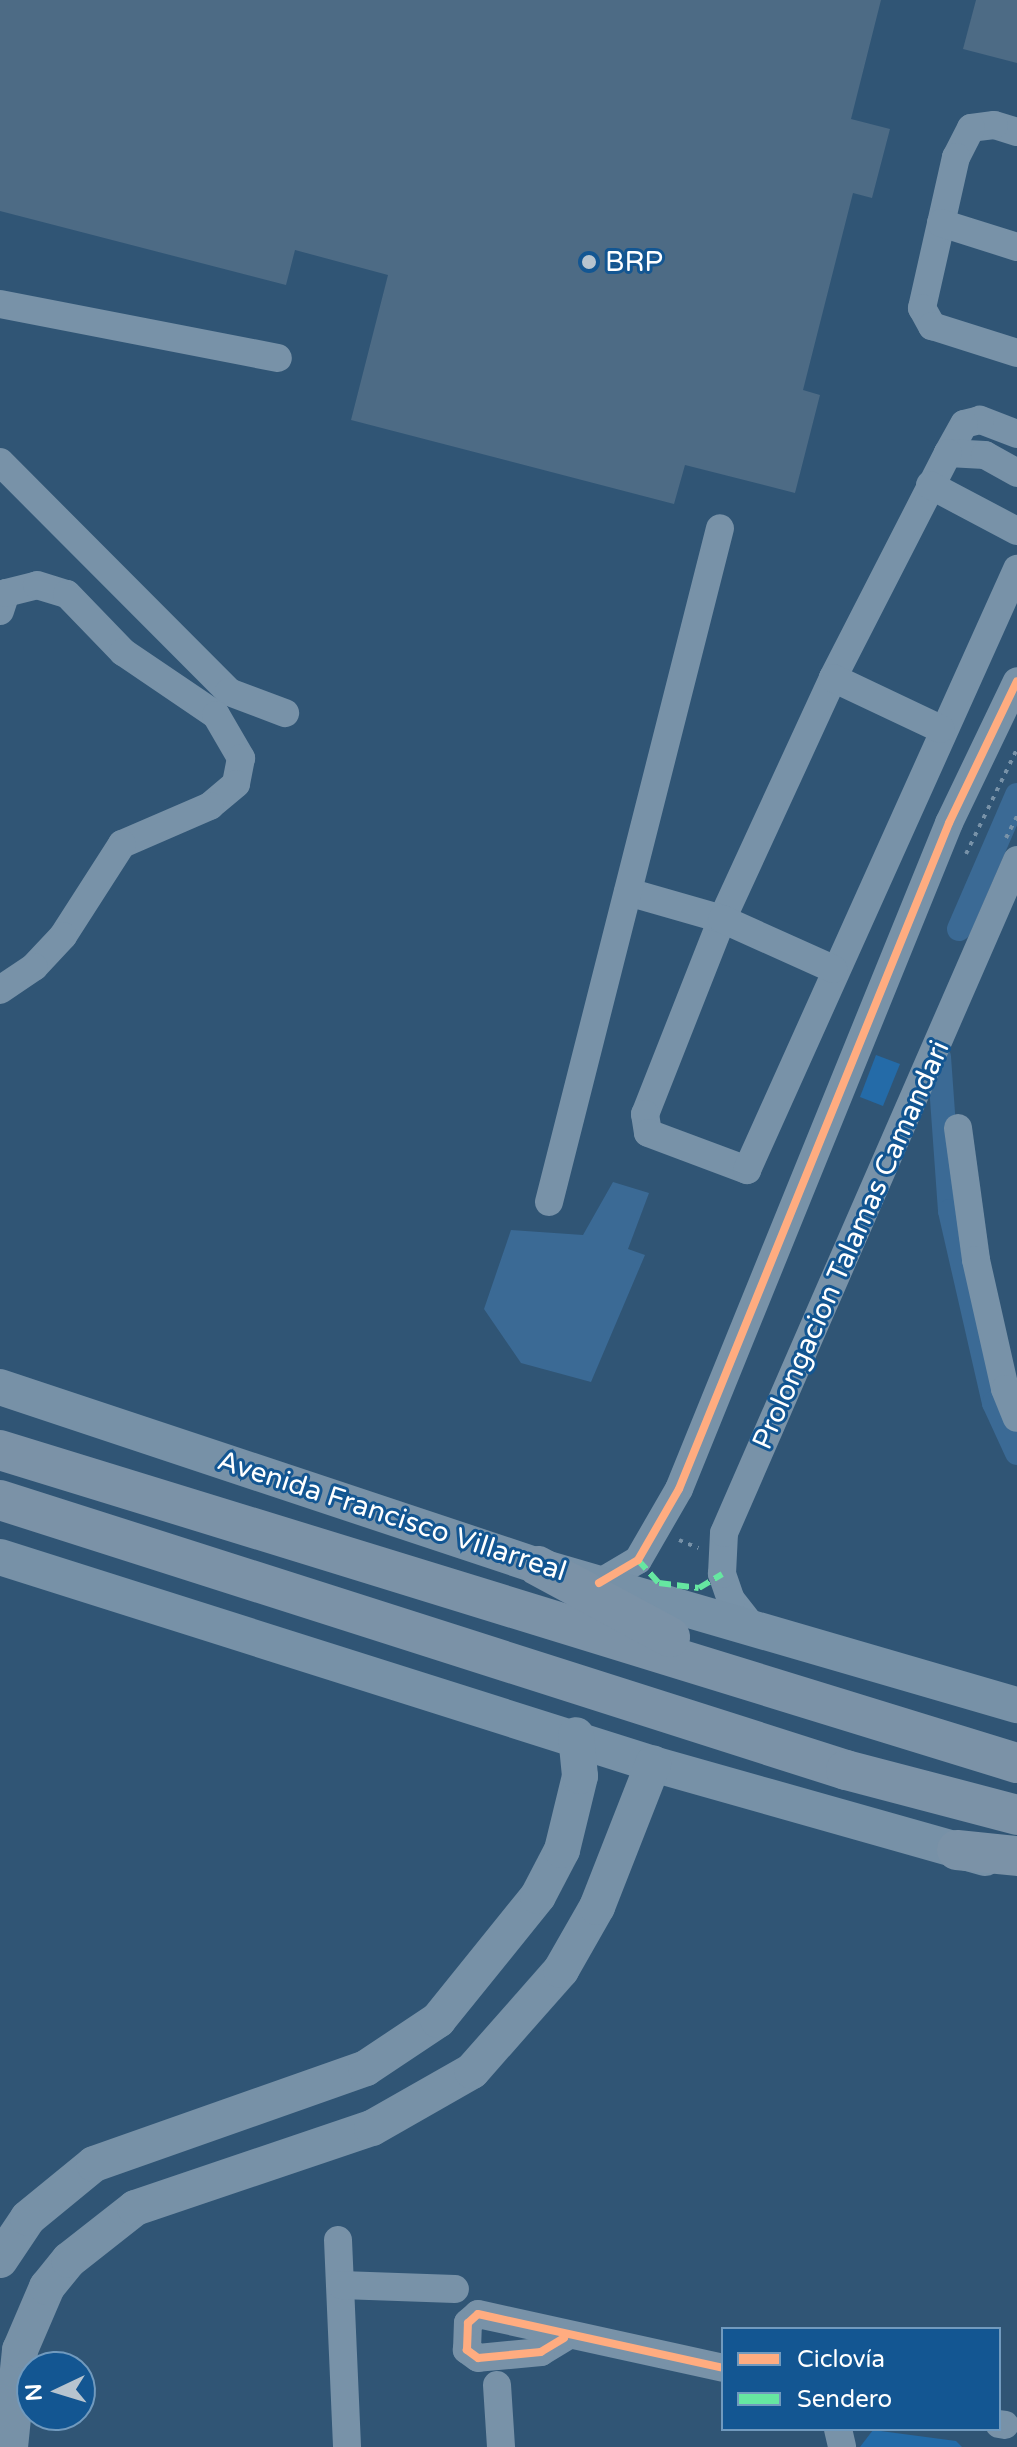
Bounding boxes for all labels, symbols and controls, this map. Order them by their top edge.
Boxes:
place label: BRP [605,245,663,279]
marker: BRP [580,253,598,271]
street label: Prolongacion Talamas Camandari [745,1035,957,1455]
street label: Avenida Francisco Villarreal [213,1444,571,1588]
legend [721,2327,1001,2431]
text: Ciclovía [797,2345,885,2374]
north arrow [16,2351,96,2431]
text: N [20,2383,48,2402]
text: Sendero [797,2385,892,2414]

